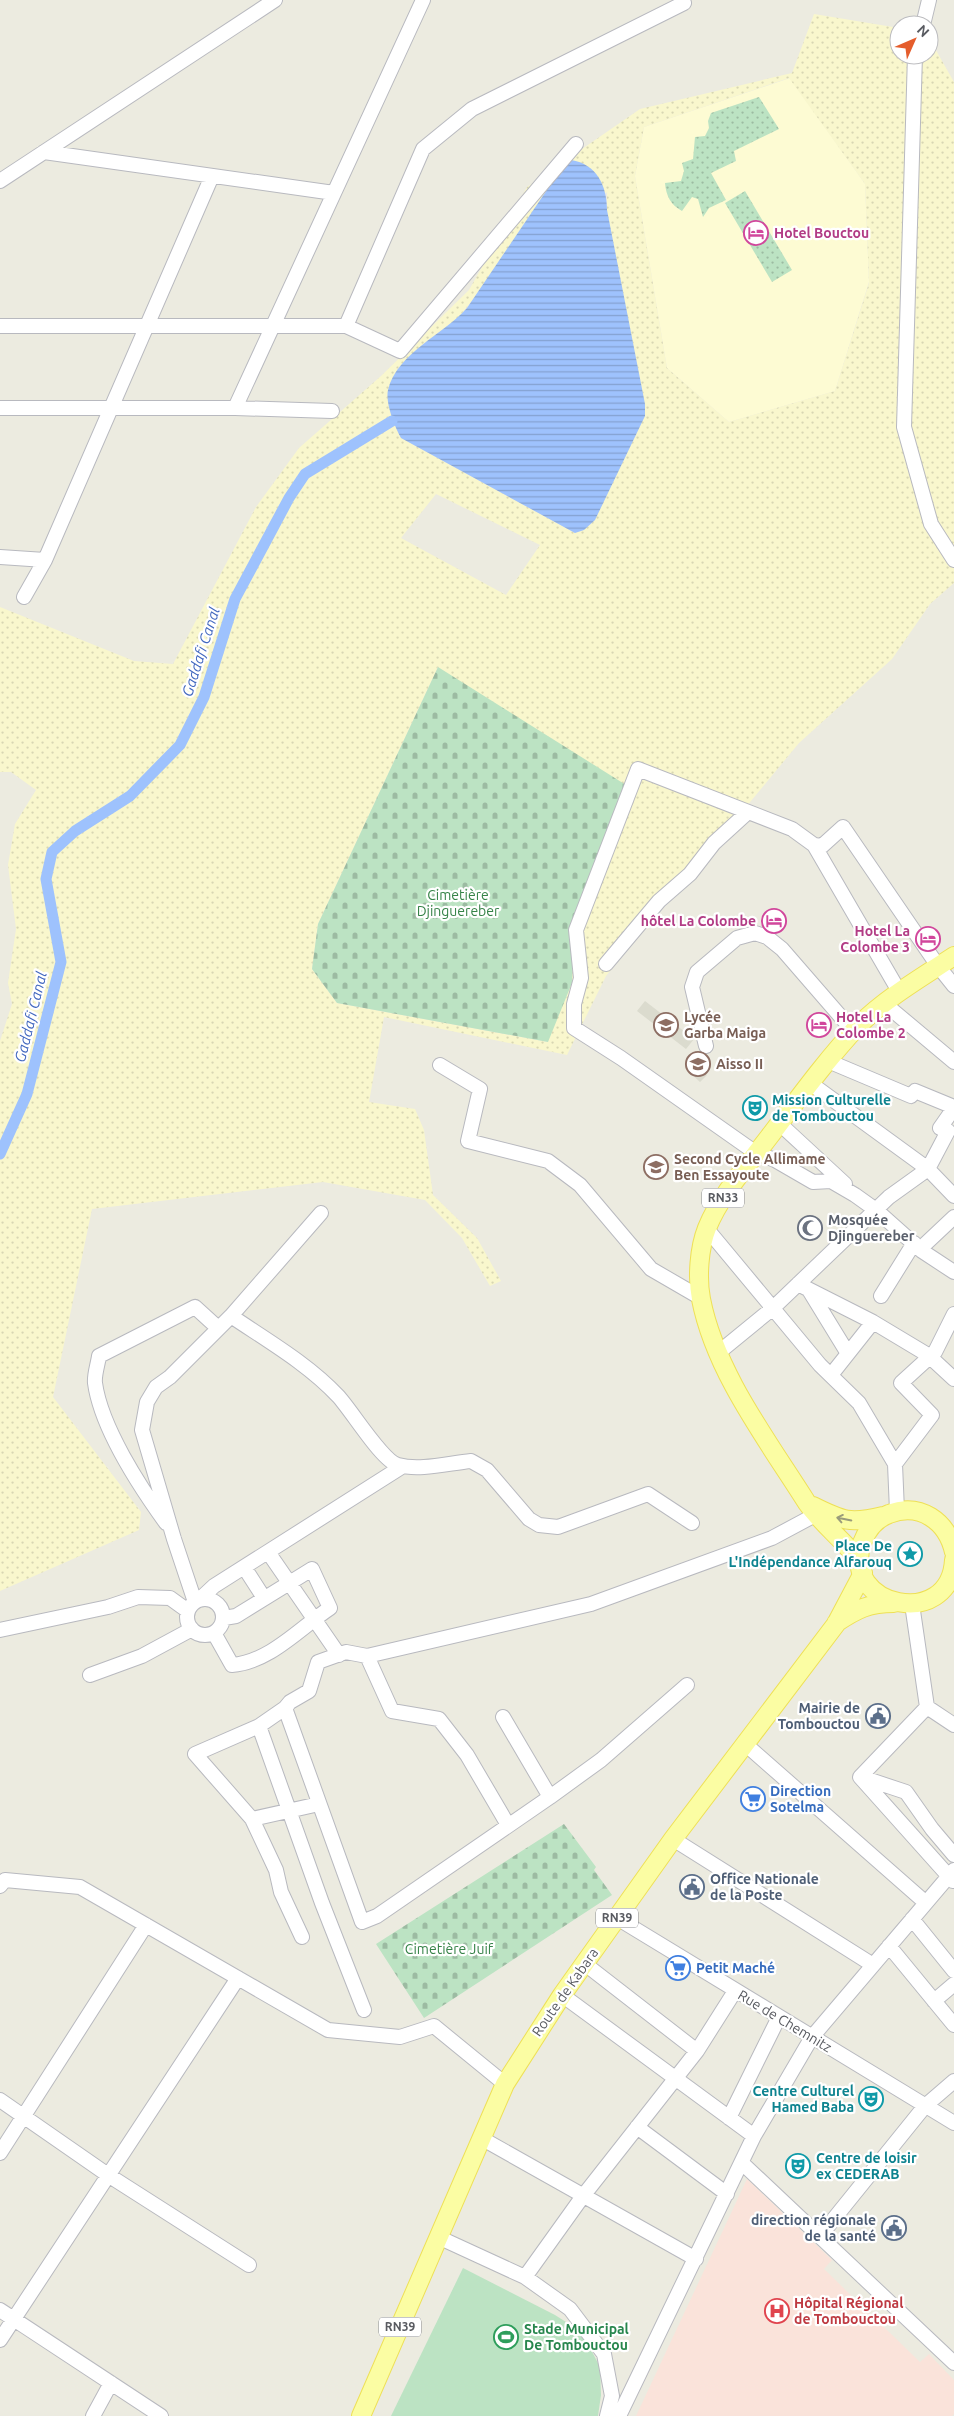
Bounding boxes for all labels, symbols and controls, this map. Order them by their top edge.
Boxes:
north arrow [889,15,939,65]
text: N [914,21,933,40]
hotel icon: Hotel Bouctou [743,220,769,246]
place label: Hotel Bouctou [774,225,869,241]
water label: Gaddafi Canal [178,604,223,699]
park label: Cimetière Djinguereber [417,887,500,919]
hotel icon: hôtel La Colombe [761,908,787,934]
place label: hôtel La Colombe [641,913,756,929]
place label: Hotel La Colombe 3 [840,923,910,955]
hotel icon: Hotel La Colombe 3 [915,926,941,952]
water label: Gaddafi Canal [11,969,50,1064]
place label: Lycée Garba Maiga [684,1009,766,1041]
place label: Hotel La Colombe 2 [836,1009,906,1041]
school or university icon: Lycée Garba Maiga [653,1012,679,1038]
hotel icon: Hotel La Colombe 2 [806,1012,832,1038]
school or university icon: Aisso II [685,1051,711,1077]
place label: Aisso II [716,1056,763,1072]
place label: Mission Culturelle de Tombouctou [772,1092,891,1124]
theatre icon: Mission Culturelle de Tombouctou [742,1095,768,1121]
place label: Second Cycle Allimame Ben Essayoute [674,1151,826,1183]
school or university icon: Second Cycle Allimame Ben Essayoute [643,1154,669,1180]
road number: RN33 [702,1188,744,1208]
place label: Mosquée Djinguereber [828,1212,915,1244]
mosque icon: Mosquée Djinguereber [797,1215,823,1241]
one-way arrow [836,1513,852,1523]
place label: Place De L'Indépendance Alfarouq [729,1538,892,1570]
place icon: Place De L'Indépendance Alfarouq [897,1541,923,1567]
place label: Mairie de Tombouctou [778,1700,860,1732]
public building icon: Mairie de Tombouctou [865,1703,891,1729]
place label: Direction Sotelma [770,1783,831,1815]
supermarket icon: Direction Sotelma [740,1786,766,1812]
place label: Office Nationale de la Poste [710,1871,819,1903]
public building icon: Office Nationale de la Poste [679,1874,705,1900]
road number: RN39 [596,1909,638,1928]
park label: Cimetière Juif [405,1941,494,1957]
street label: Route de Kabara [529,1945,601,2039]
supermarket icon: Petit Maché [665,1955,691,1981]
place label: Petit Maché [696,1960,775,1976]
street label: Rue de Chemnitz [735,1987,835,2055]
place label: Centre Culturel Hamed Baba [752,2083,854,2115]
theatre icon: Centre Culturel Hamed Baba [858,2086,884,2112]
place label: Centre de loisir ex CEDERAB [816,2150,917,2182]
theatre icon: Centre de loisir ex CEDERAB [785,2153,811,2179]
place label: direction régionale de la santé [751,2212,876,2244]
public building icon: direction régionale de la santé [881,2215,907,2241]
place label: Hôpital Régional de Tombouctou [794,2295,903,2327]
hospital icon: Hôpital Régional de Tombouctou [764,2298,790,2324]
road number: RN39 [379,2318,421,2336]
place label: Stade Municipal De Tombouctou [524,2321,629,2353]
sports icon: Stade Municipal De Tombouctou [493,2324,519,2350]

